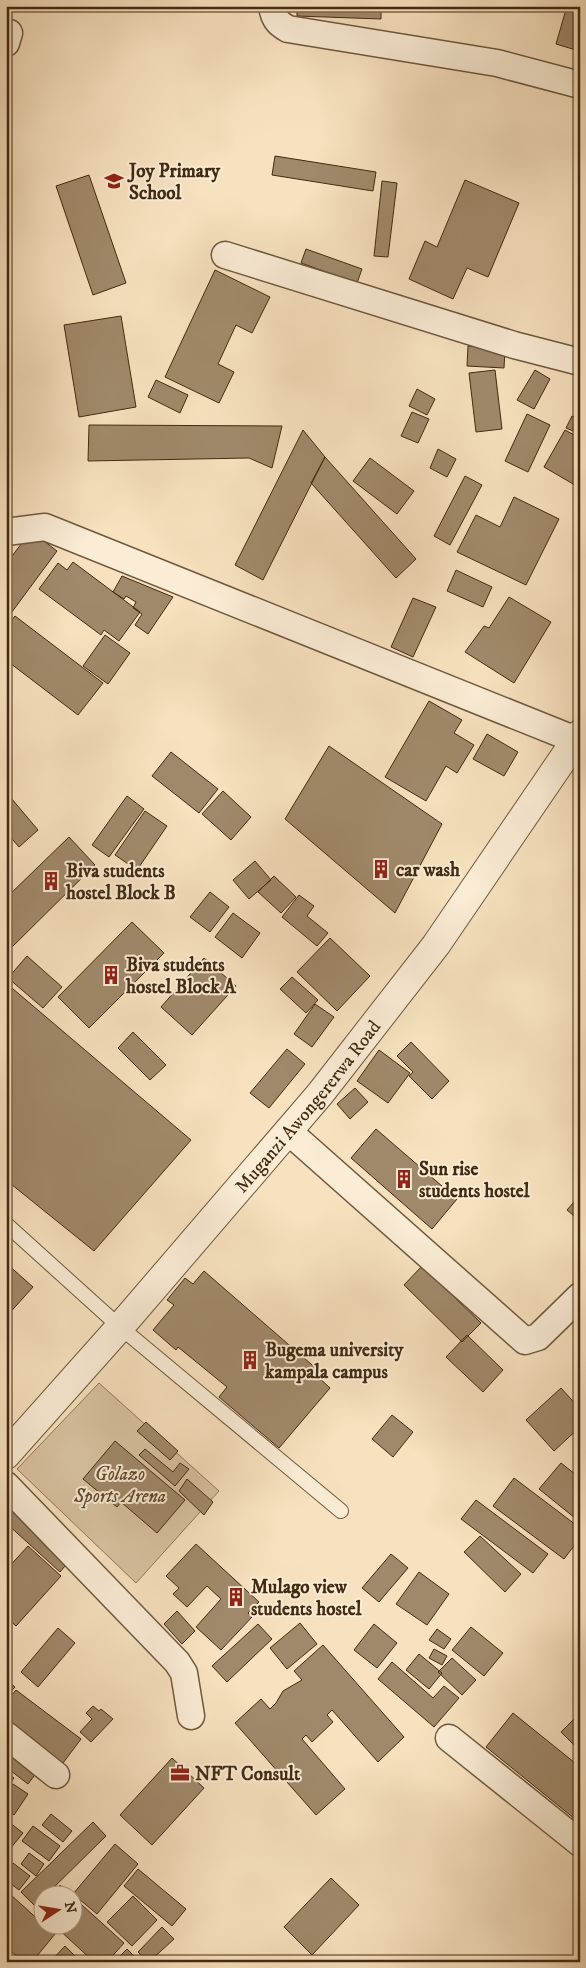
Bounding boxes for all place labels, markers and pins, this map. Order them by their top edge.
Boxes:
place label: Joy Primary School [127,160,221,205]
school or university icon: Joy Primary School [103,170,125,192]
building icon: car wash [370,858,392,880]
place label: car wash [396,859,461,882]
place label: Biva students hostel Block B [65,860,176,905]
building icon: Biva students hostel Block B [40,870,62,892]
place label: Biva students hostel Block A [125,954,237,999]
building icon: Biva students hostel Block A [100,964,122,986]
place label: Sun rise students hostel [419,1158,530,1203]
building icon: Sun rise students hostel [393,1168,415,1190]
place label: Bugema university kampala campus [264,1339,404,1384]
building icon: Bugema university kampala campus [239,1349,261,1371]
place label: Mulago view students hostel [251,1576,362,1621]
building icon: Mulago view students hostel [225,1586,247,1608]
office icon: NFT Consult [169,1762,191,1784]
place label: NFT Consult [195,1763,301,1786]

